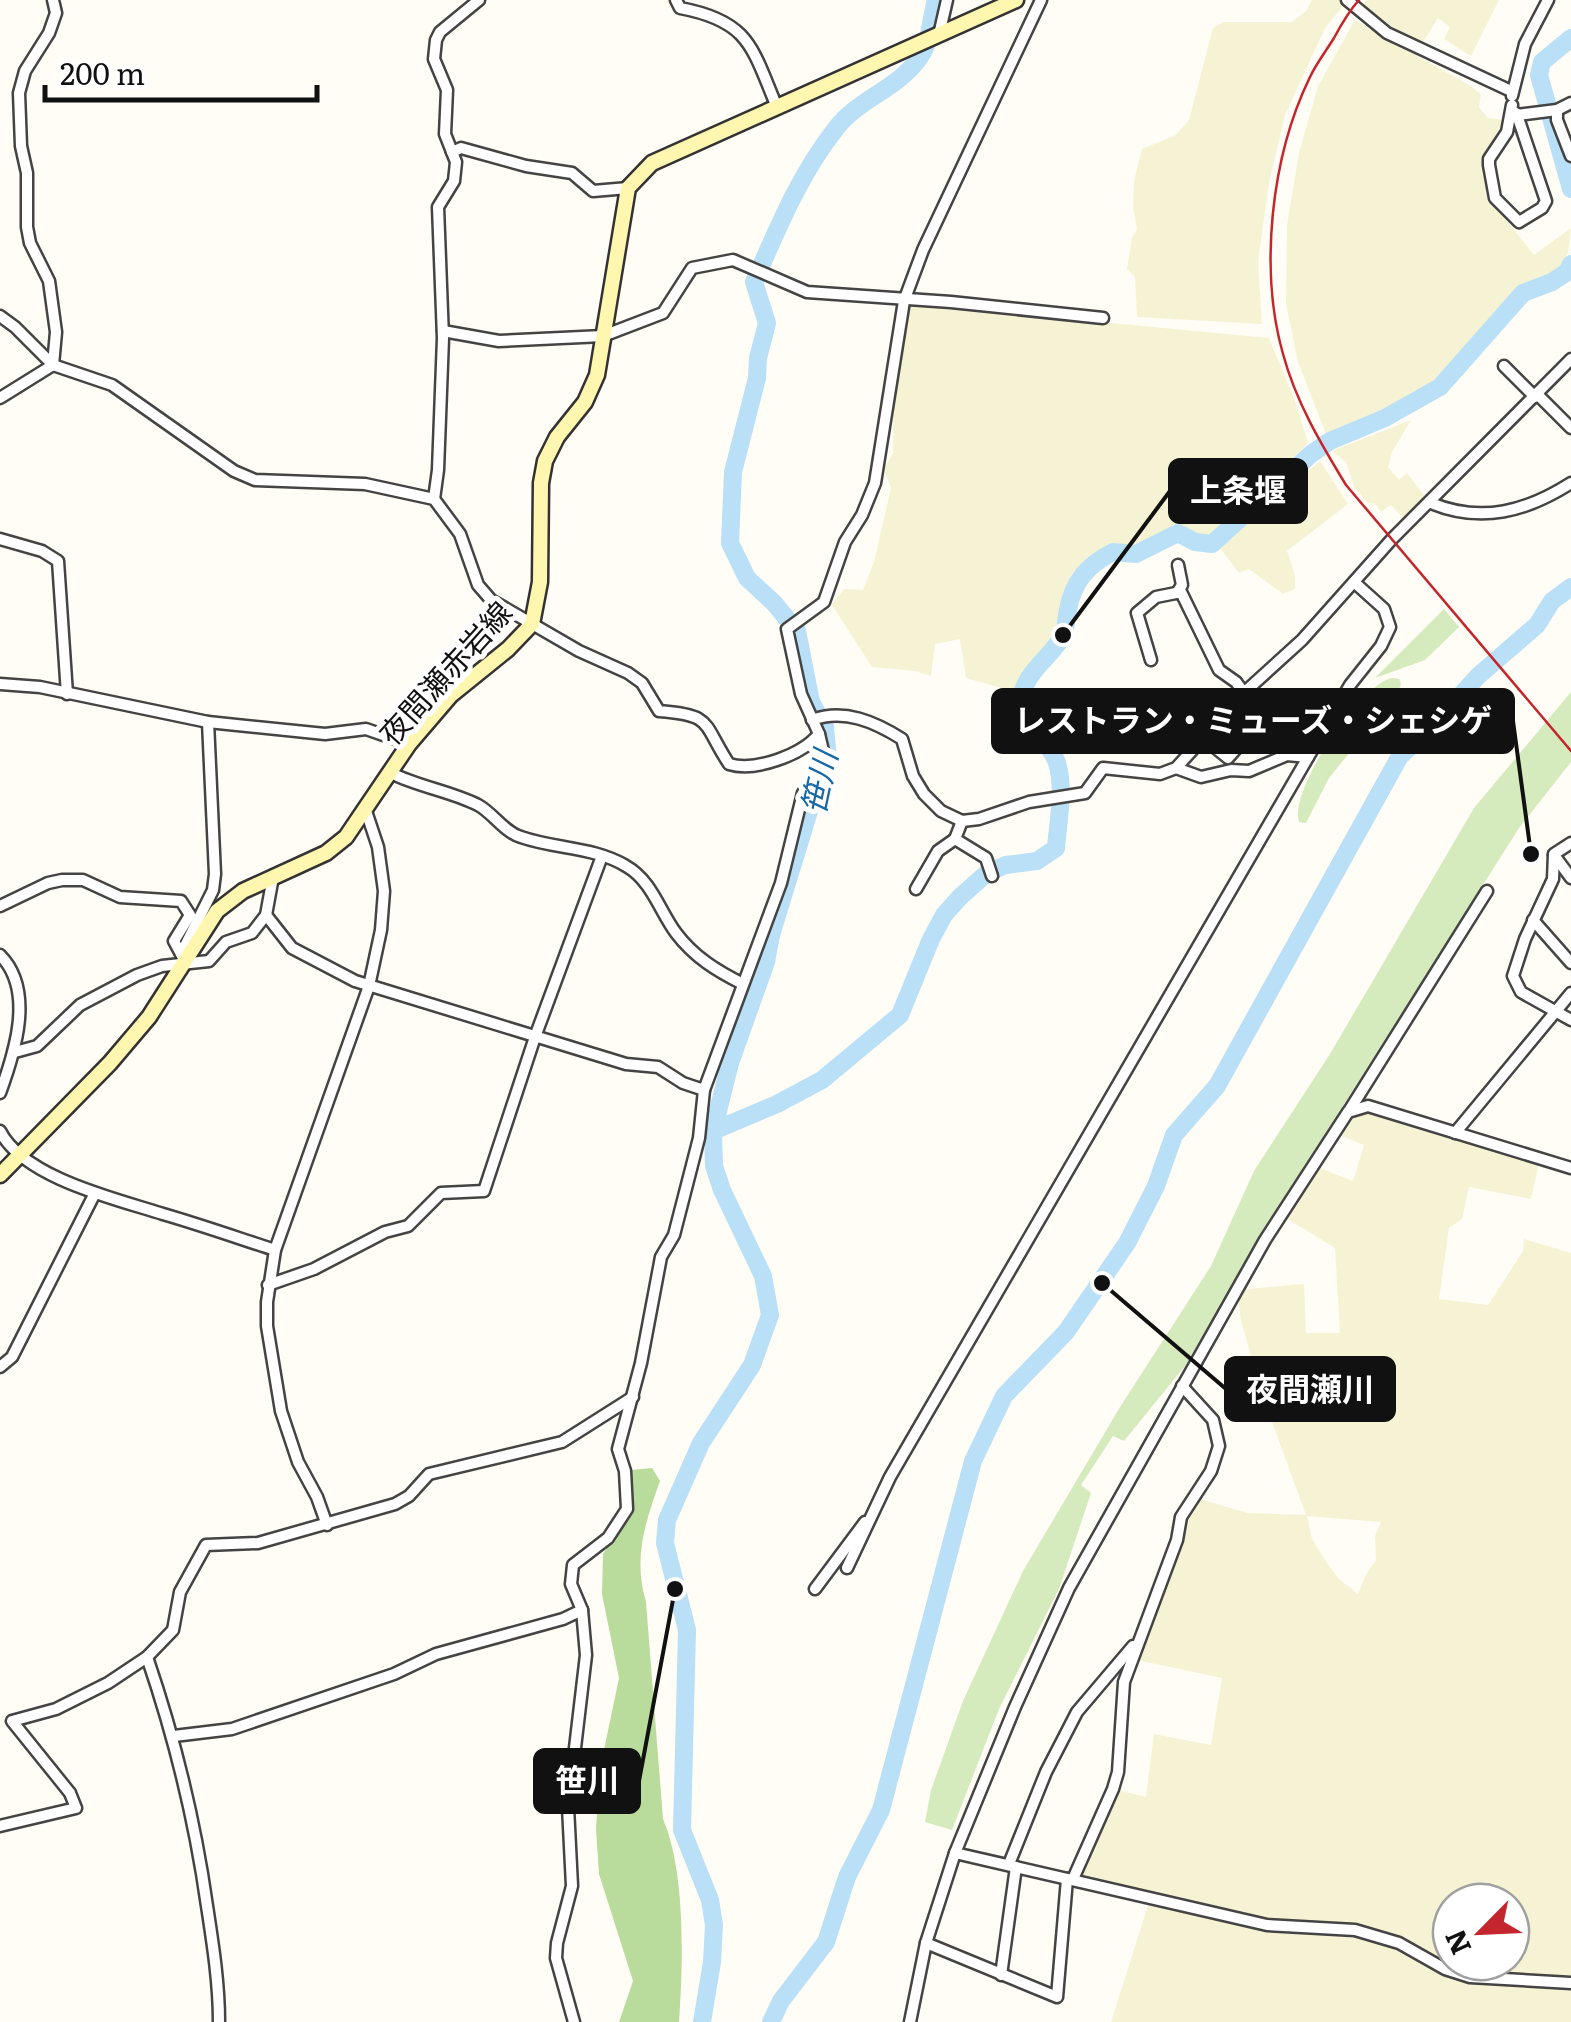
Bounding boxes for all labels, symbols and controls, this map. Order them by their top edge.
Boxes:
scale bar [45,40,318,102]
text: 200 m [60,50,145,94]
callout: 上条堰 [1170,460,1306,522]
text: 上条堰 [1190,464,1286,512]
street label: 夜間瀬赤岩線 [367,590,521,754]
callout: レストラン・ミューズ・シェシゲ [993,690,1513,752]
text: レストラン・ミューズ・シェシゲ [1014,694,1492,742]
water label: 笹川 [787,743,848,818]
callout: 夜間瀬川 [1226,1358,1394,1420]
text: 夜間瀬川 [1246,1363,1374,1411]
callout: 笹川 [535,1750,639,1812]
text: 笹川 [555,1754,619,1802]
north arrow [1431,1882,1531,1982]
text: N [1432,1924,1480,1962]

